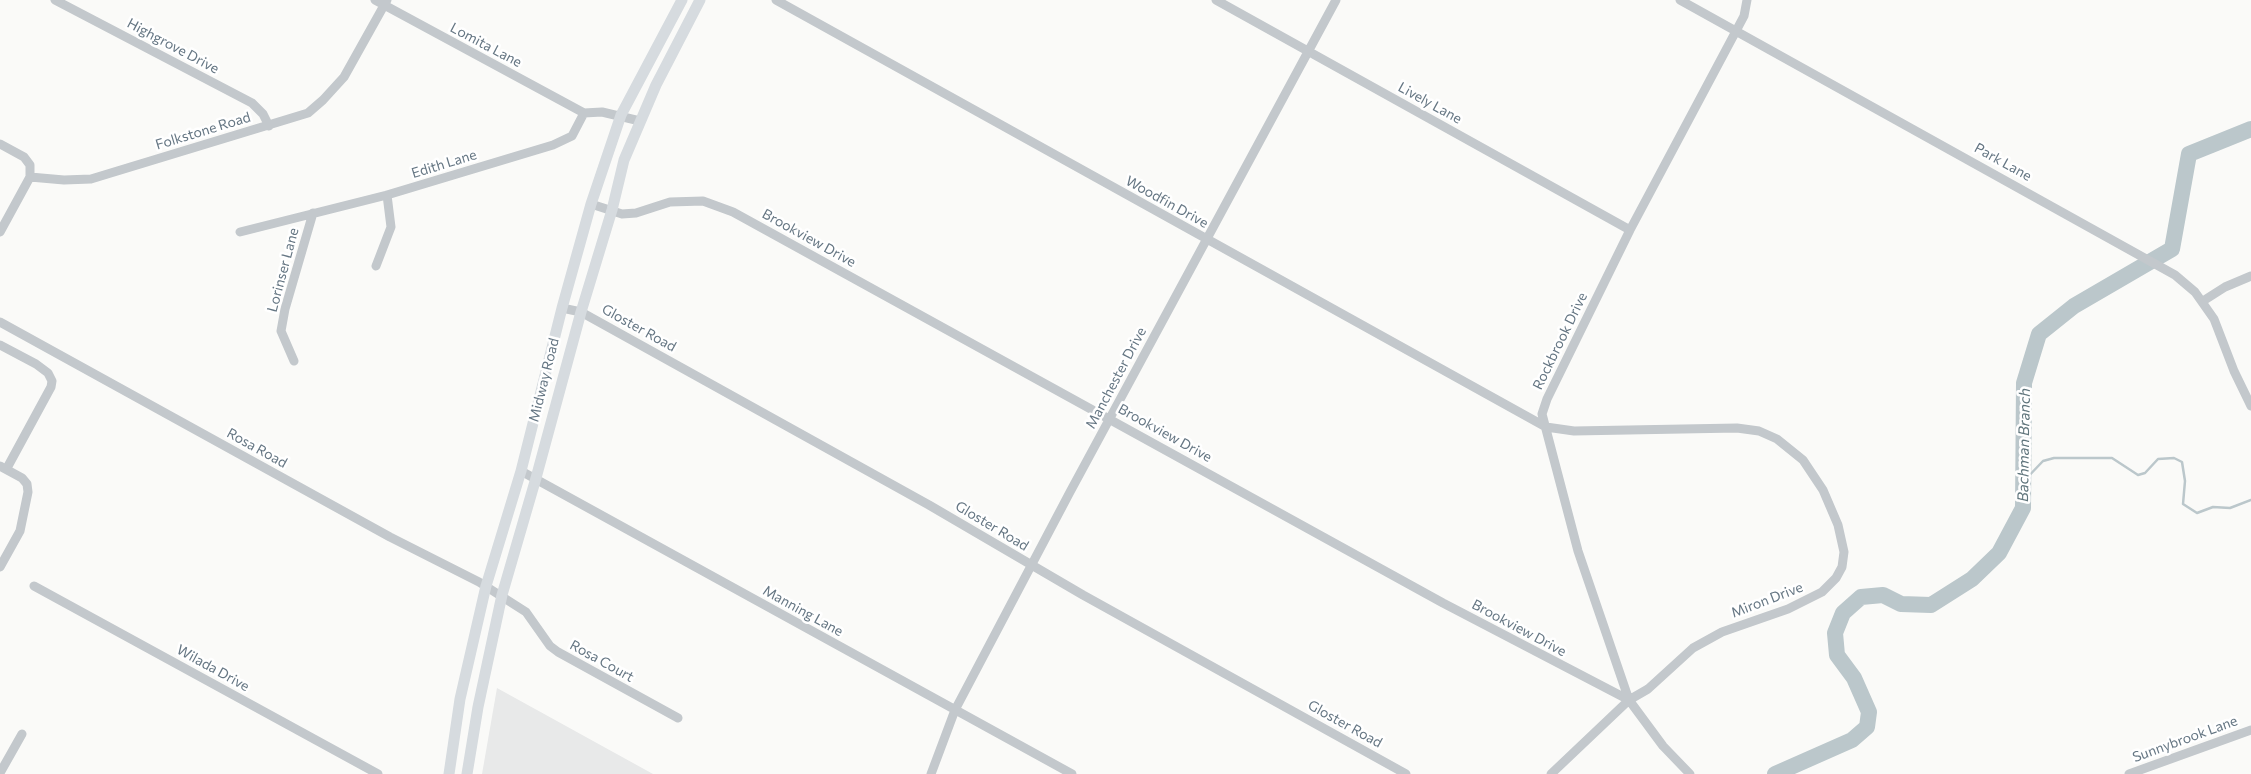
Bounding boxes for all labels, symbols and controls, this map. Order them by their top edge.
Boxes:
street label: Highgrove Drive [124,15,222,77]
street label: Lomita Lane [447,19,525,71]
street label: Lively Lane [1395,79,1465,127]
street label: Folkstone Road [154,109,252,153]
street label: Park Lane [1972,139,2034,185]
street label: Edith Lane [409,146,479,182]
street label: Woodfin Drive [1123,172,1211,232]
street label: Brookview Drive [759,205,859,271]
street label: Lorinser Lane [264,226,302,314]
street label: Rockbrook Drive [1529,290,1591,392]
street label: Gloster Road [599,301,679,355]
street label: Manchester Drive [1082,324,1150,432]
street label: Midway Road [525,336,563,424]
water label: Bachman Branch [2014,388,2034,502]
street label: Brookview Drive [1115,400,1215,466]
street label: Rosa Road [224,425,290,471]
street label: Gloster Road [952,498,1032,554]
street label: Miron Drive [1729,579,1805,621]
street label: Manning Lane [760,582,846,640]
street label: Brookview Drive [1469,596,1569,660]
street label: Rosa Court [567,637,637,685]
street label: Wilada Drive [174,641,252,695]
street label: Gloster Road [1305,697,1385,751]
street label: Sunnybrook Lane [2130,712,2240,766]

